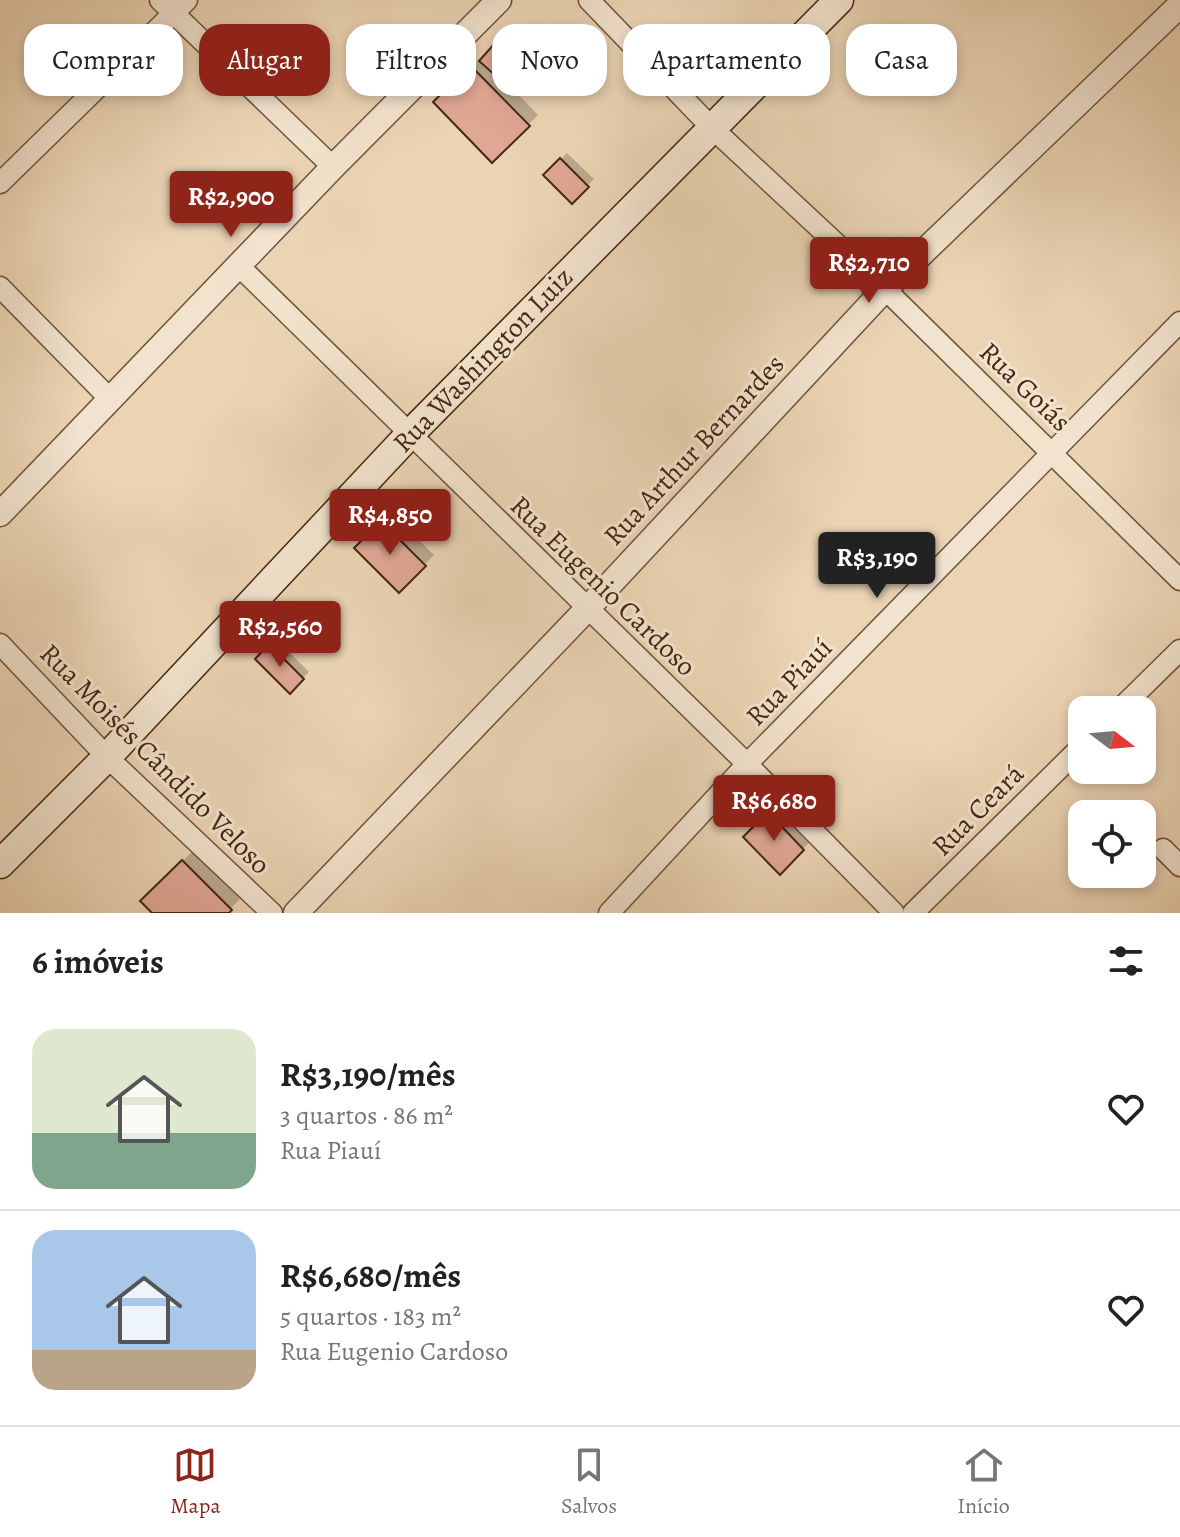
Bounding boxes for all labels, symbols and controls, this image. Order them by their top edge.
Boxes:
chip: Comprar [24,24,183,96]
chip: Alugar [199,24,330,96]
chip: Filtros [346,24,476,96]
chip: Novo [492,24,607,96]
chip: Apartamento [623,24,830,96]
chip: Casa [846,24,957,96]
pin: R$2,900 [157,171,305,239]
text: R$2,900 [188,179,274,214]
pin: R$2,710 [795,237,943,305]
text: R$2,710 [828,245,910,280]
street label: Rua Washington Luiz [384,259,582,461]
street label: Rua Goiás [971,334,1079,440]
street label: Rua Arthur Bernardes [595,346,793,554]
street label: Rua Eugenio Cardoso [501,487,705,685]
pin: R$4,850 [316,489,464,557]
text: R$4,850 [348,497,432,532]
pin: R$3,190 [803,532,951,600]
text: R$3,190 [836,540,918,575]
pin: R$2,560 [206,601,354,669]
text: R$2,560 [238,609,322,644]
street label: Rua Piauí [737,630,841,734]
street label: Rua Moisés Cândido Veloso [31,635,279,883]
north arrow [1068,696,1156,784]
map controls [1068,696,1156,888]
street label: Rua Ceará [924,756,1032,864]
pin: R$6,680 [700,775,848,843]
text: R$6,680 [731,783,817,818]
button: locate [1068,800,1156,888]
text: 6 imóveis [32,938,164,985]
icon: filters [1104,939,1148,983]
text: R$3,190/mês [280,1051,456,1098]
icon: home [96,1061,192,1157]
icon: heart [1104,1087,1148,1131]
text: 3 quartos · 86 m² [280,1098,453,1133]
text: Rua Piauí [280,1133,381,1168]
text: R$6,680/mês [280,1252,461,1299]
icon: home [96,1262,192,1358]
icon: heart [1104,1288,1148,1332]
text: 5 quartos · 183 m² [280,1299,461,1334]
text: Rua Eugenio Cardoso [280,1334,508,1369]
tab: Mapa [170,1443,221,1521]
tab: Salvos [561,1443,617,1521]
tab: Início [957,1443,1010,1521]

